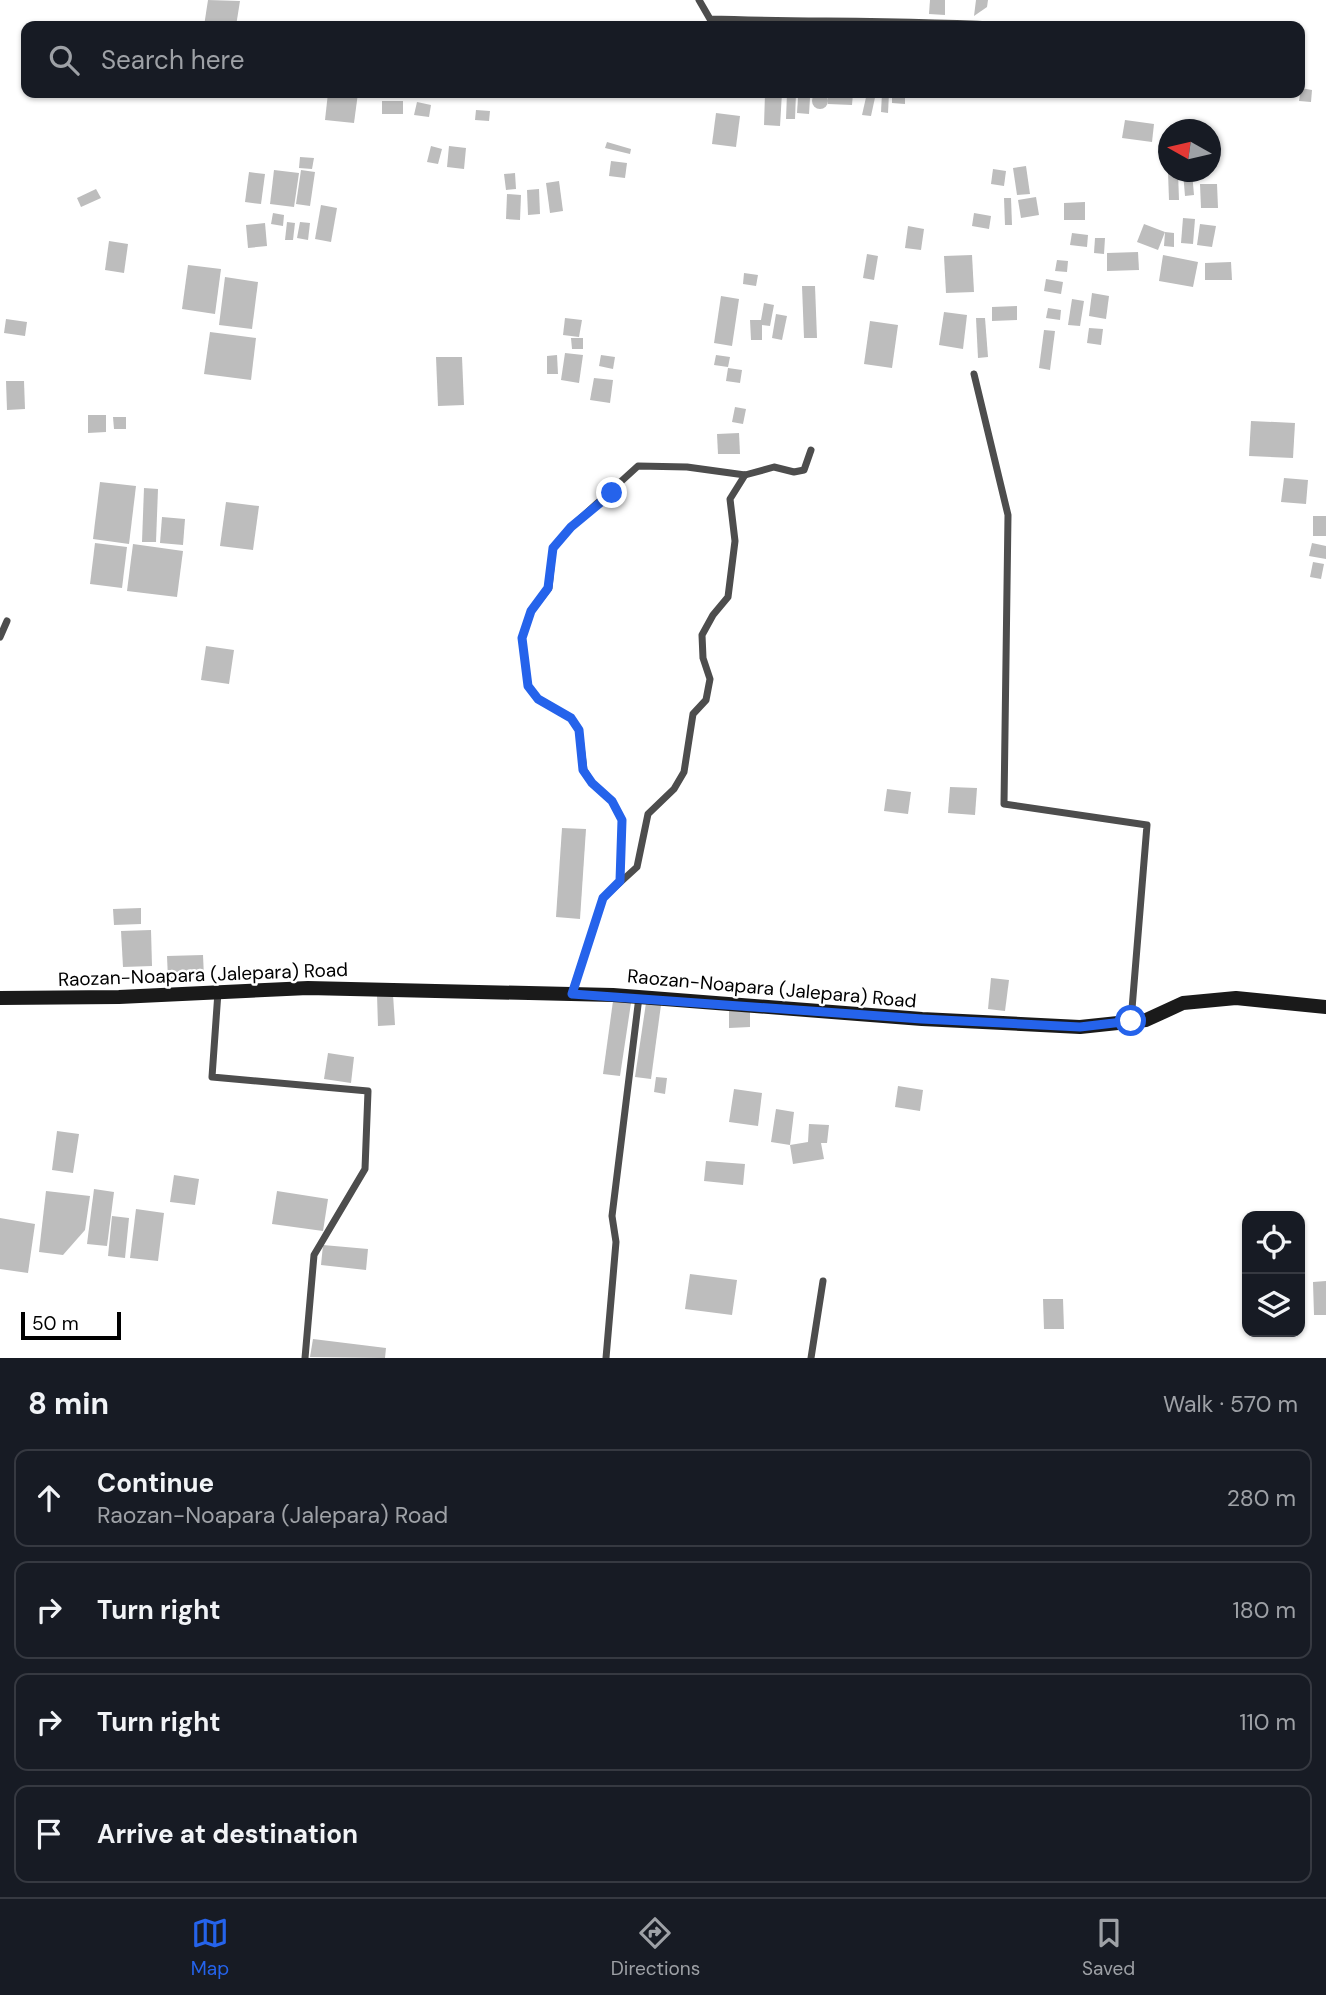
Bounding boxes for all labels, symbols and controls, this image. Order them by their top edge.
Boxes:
search box [21,21,1305,98]
icon: search [45,41,83,79]
text: Search here [101,43,244,77]
north arrow [1158,119,1221,182]
route end [596,477,627,508]
street label: Raozan-Noapara (Jalepara) Road [58,957,348,992]
street label: Raozan-Noapara (Jalepara) Road [626,963,918,1014]
route start [1115,1005,1146,1036]
map controls [1242,1211,1305,1337]
button: locate [1242,1211,1305,1274]
button: layers [1242,1274,1305,1337]
scale bar [21,1309,121,1341]
text: 50 m [32,1311,79,1336]
text: 8 min [28,1384,109,1423]
text: Walk · 570 m [1163,1389,1298,1419]
text: Continue [97,1466,214,1500]
icon: ahead [30,1479,68,1517]
text: 280 m [1227,1483,1296,1513]
text: Raozan-Noapara (Jalepara) Road [97,1500,448,1530]
icon: right [30,1591,68,1629]
text: Turn right [97,1593,221,1627]
text: 180 m [1232,1595,1296,1625]
icon: right [30,1703,68,1741]
text: Turn right [97,1705,221,1739]
text: 110 m [1239,1707,1296,1737]
icon: arrive [30,1815,68,1853]
text: Arrive at destination [97,1817,358,1851]
tab: Map [191,1914,229,1981]
tab: Directions [611,1914,700,1981]
tab: Saved [1082,1914,1135,1981]

